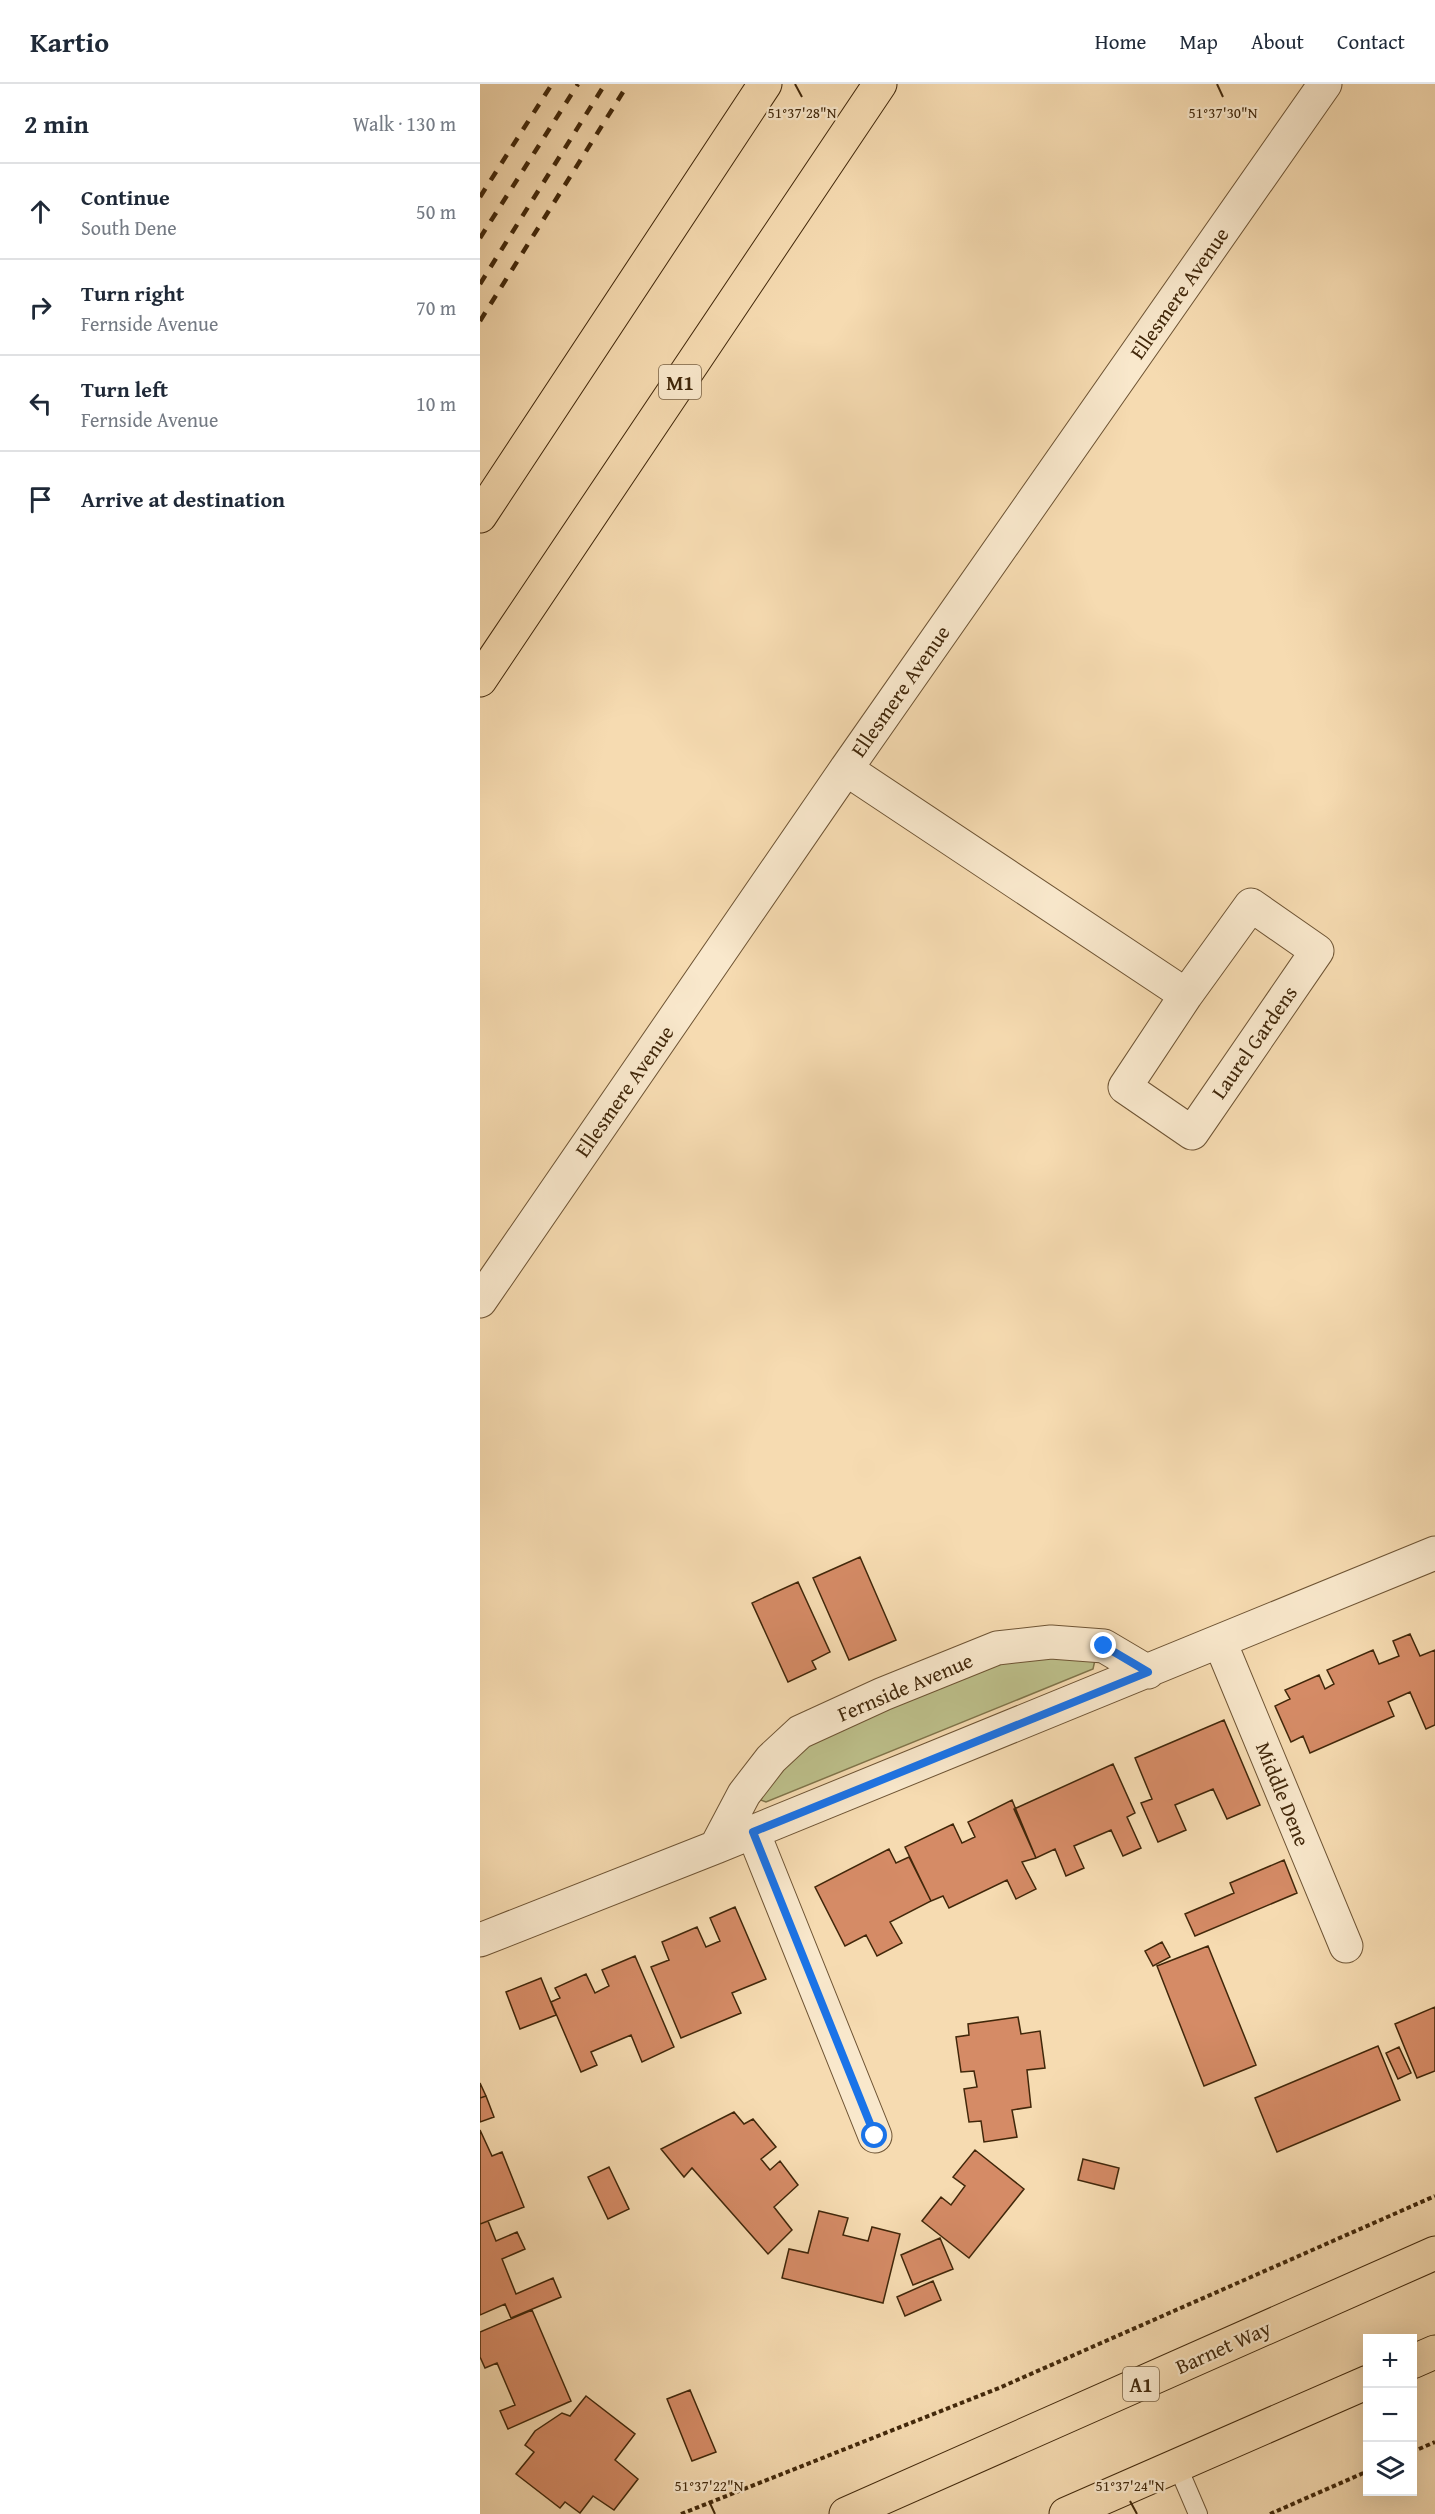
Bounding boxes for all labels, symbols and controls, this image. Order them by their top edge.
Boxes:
text: Kartio [30,21,109,62]
text: Home [1095,26,1146,57]
text: Map [1179,26,1218,57]
text: About [1251,26,1304,57]
text: Contact [1337,26,1405,57]
text: 51°37'28"N [768,102,837,123]
text: 51°37'30"N [1189,102,1258,123]
text: 2 min [24,104,89,143]
text: Walk · 130 m [353,109,456,138]
text: Continue [81,181,170,213]
icon: ahead [24,195,57,228]
text: 50 m [416,197,456,226]
text: South Dene [81,213,177,242]
street label: Ellesmere Avenue [1122,221,1236,365]
text: Turn right [81,277,184,309]
icon: right [24,291,57,324]
text: 70 m [416,293,456,322]
text: Fernside Avenue [81,309,218,338]
road number: M1 [659,365,701,399]
text: Turn left [81,373,168,405]
icon: left [24,387,57,420]
text: 10 m [416,389,456,418]
text: Fernside Avenue [81,405,218,434]
icon: arrive [24,483,57,516]
text: Arrive at destination [81,483,285,515]
street label: Ellesmere Avenue [843,619,957,763]
street label: Laurel Gardens [1203,979,1305,1105]
street label: Ellesmere Avenue [567,1019,681,1163]
route end [1090,1632,1116,1658]
street label: Fernside Avenue [833,1645,978,1729]
street label: Middle Dene [1248,1737,1318,1851]
route start [861,2122,887,2148]
street label: Barnet Way [1170,2312,1276,2382]
map controls [1363,2334,1417,2496]
button: + [1363,2334,1417,2388]
road number: A1 [1123,2367,1159,2401]
button: − [1363,2388,1417,2442]
button: layers [1363,2442,1417,2496]
text: 51°37'22"N [675,2475,744,2496]
text: 51°37'24"N [1096,2475,1165,2496]

